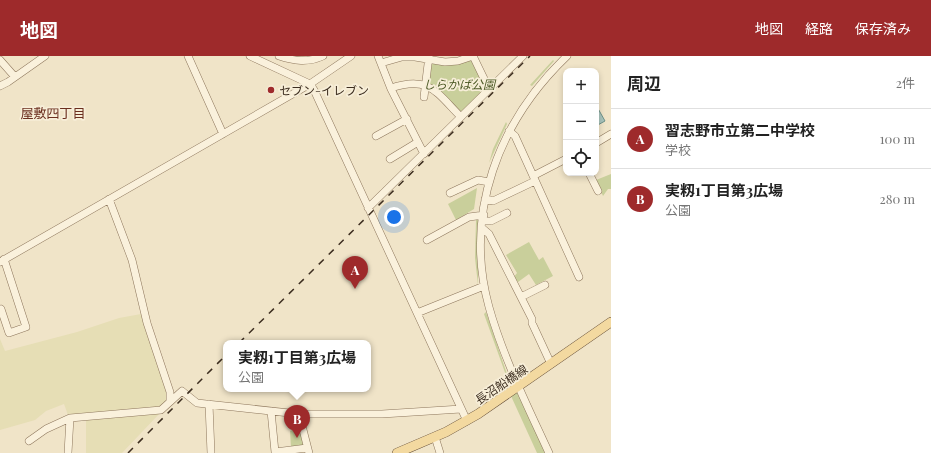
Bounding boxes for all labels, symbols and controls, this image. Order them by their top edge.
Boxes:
text: 地図 [20,16,58,42]
text: 地図 [755,19,783,38]
text: 経路 [805,19,833,38]
text: 保存済み [855,19,911,38]
map controls [563,68,599,176]
button: + [563,68,599,104]
text: 周辺 [627,72,661,94]
text: 2件 [896,74,915,91]
park label: しらかば公園 [423,76,497,92]
place label: セブン-イレブン [279,82,369,98]
marker: セブン-イレブン [266,85,276,95]
district label: 屋敷四丁目 [20,104,86,121]
button: − [563,104,599,140]
text: 習志野市立第二中学校 [665,120,815,140]
text: A [636,130,644,147]
text: 100 m [880,130,915,147]
button: locate [563,140,599,176]
text: 学校 [665,141,691,158]
text: 実籾1丁目第3広場 [665,180,783,200]
text: B [636,190,644,207]
text: 280 m [879,190,915,207]
text: 公園 [665,201,691,218]
your location [384,207,404,227]
pin: A [342,256,368,289]
popup [223,340,371,392]
text: 実籾1丁目第3広場 [238,347,356,367]
street label: 長沼船橋線 [472,361,530,407]
text: 公園 [238,368,264,385]
pin: B [284,405,310,438]

